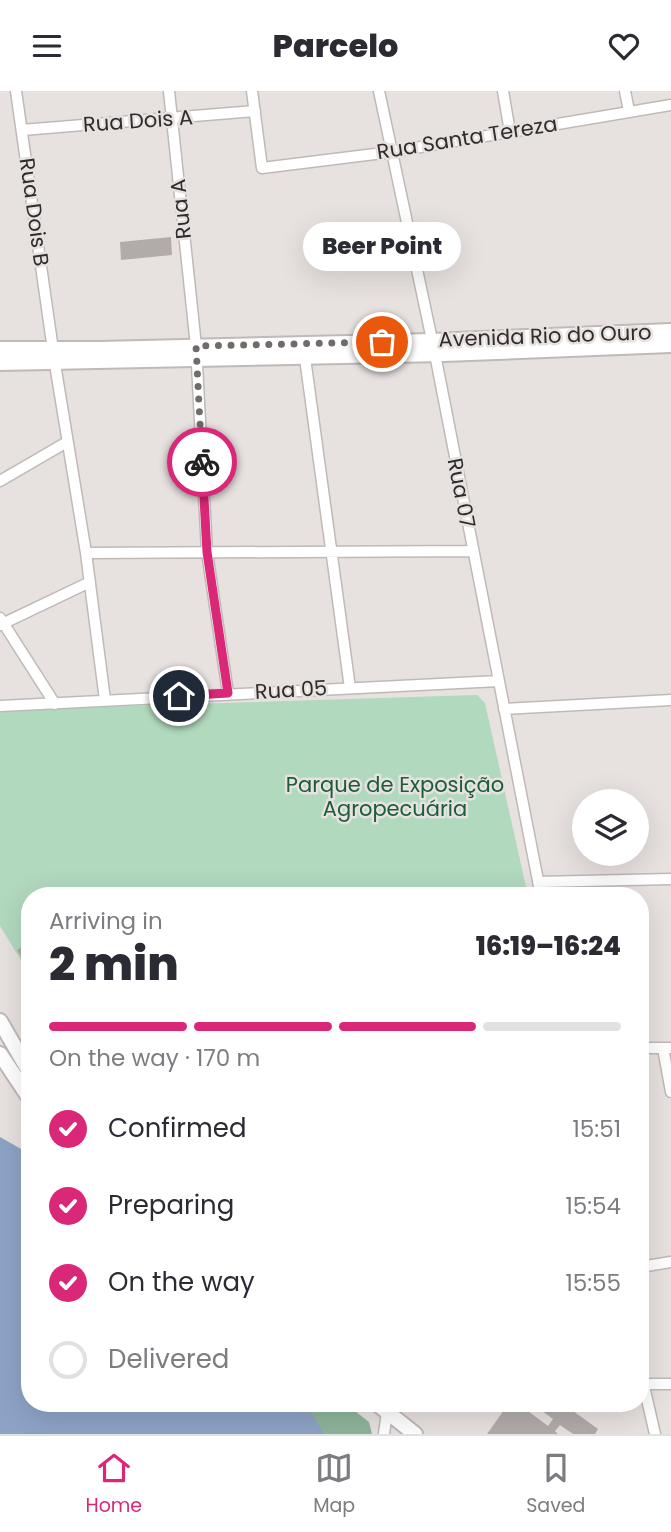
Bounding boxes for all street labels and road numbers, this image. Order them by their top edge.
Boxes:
street label: Rua Dois A [82,102,194,139]
street label: Rua Santa Tereza [375,109,559,166]
street label: Rua Dois B [13,156,56,268]
street label: Rua A [163,178,198,240]
street label: Avenida Rio do Ouro [438,317,652,354]
street label: Rua 07 [441,455,482,530]
street label: Rua 05 [254,673,328,706]

